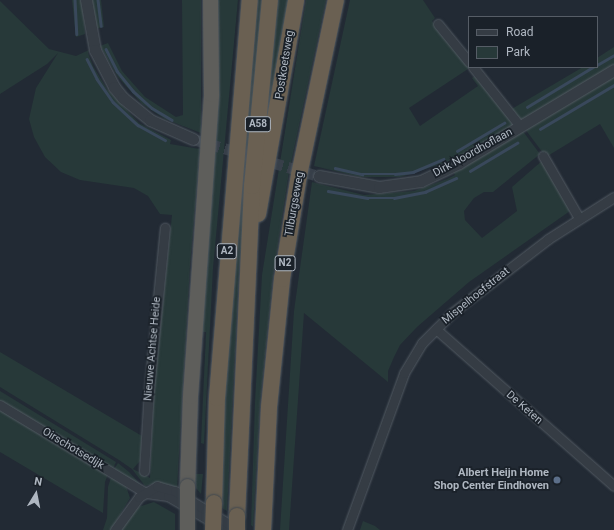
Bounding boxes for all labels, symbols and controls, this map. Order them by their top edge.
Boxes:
legend [468,16,598,68]
text: Road [506,25,534,39]
street label: Postkoetsweg [273,30,297,100]
text: Park [506,45,530,59]
road number: A58 [244,116,272,132]
street label: Dirk Noordhoflaan [431,126,515,180]
street label: Tilburgseweg [283,170,307,238]
road number: A2 [216,243,238,259]
road number: N2 [274,255,296,271]
street label: Mispelhoefstraat [440,265,512,327]
street label: Nieuwe Achtse Heide [142,296,164,402]
street label: De Keten [503,389,545,427]
street label: Oirschotsedijk [40,425,106,473]
place label: Albert Heijn Home Shop Center Eindhoven [434,467,549,493]
north arrow [16,474,56,514]
text: N [33,475,43,489]
marker: Albert Heijn Home Shop Center Eindhoven [552,475,562,485]

